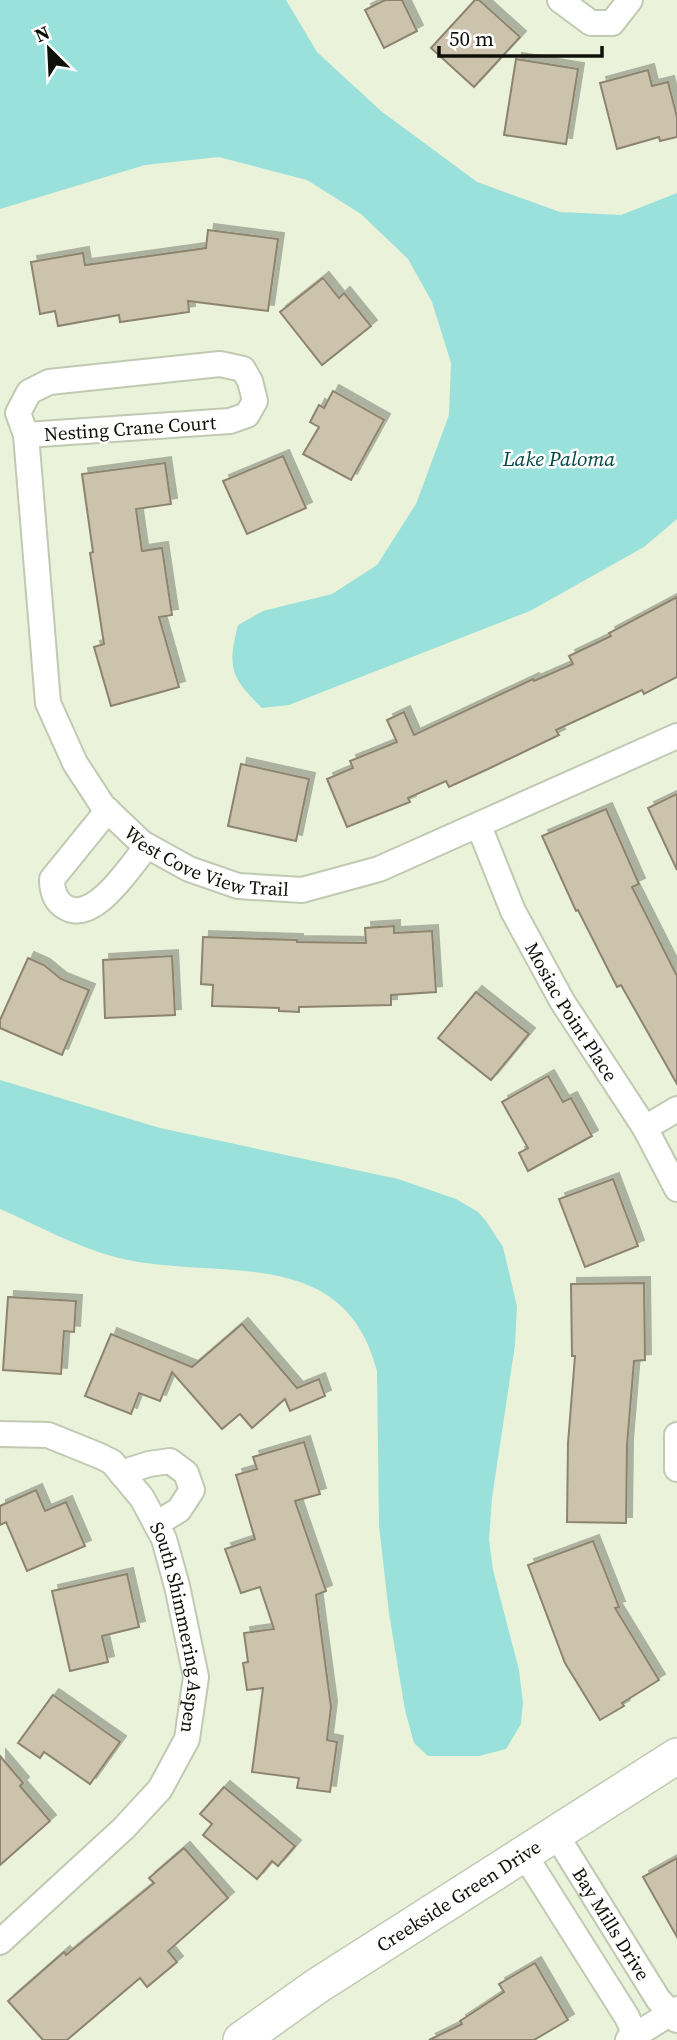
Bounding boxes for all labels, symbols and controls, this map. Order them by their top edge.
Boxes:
north arrow [14,14,84,84]
scale bar [439,14,602,58]
text: N [30,19,54,48]
text: 50 m [449,24,494,53]
street label: Nesting Crane Court [43,409,218,447]
water label: Lake Paloma [502,444,615,473]
street label: West Cove View Trail [119,820,290,902]
street label: Mosiac Point Place [519,937,624,1086]
street label: South Shimmering Aspen [144,1517,209,1735]
street label: Creekside Green Drive [371,1834,546,1958]
street label: Bay Mills Drive [567,1863,656,1985]

